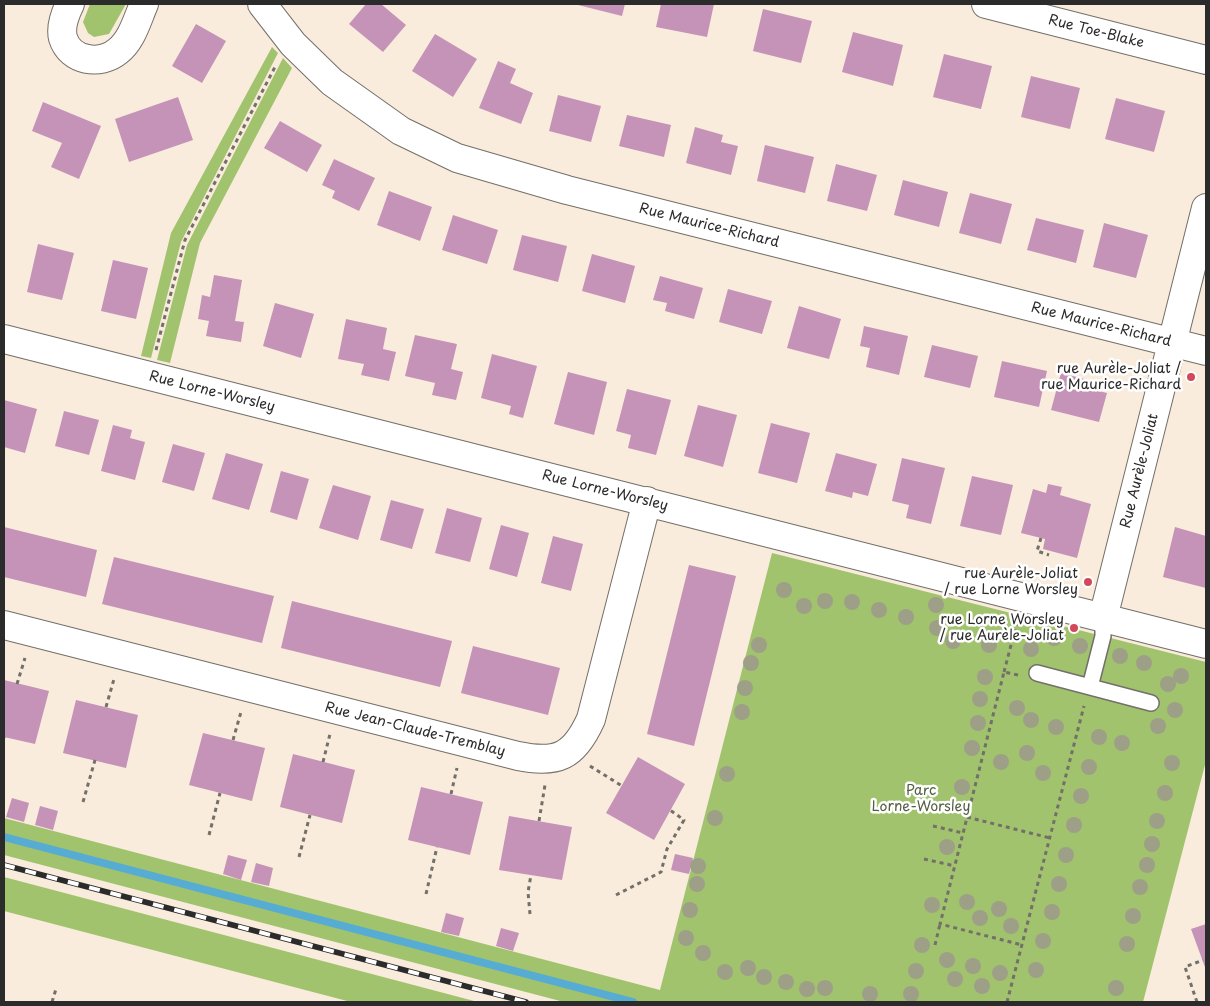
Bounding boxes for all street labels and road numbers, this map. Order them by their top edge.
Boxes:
street label: Rue Toe-Blake [1046,12,1146,52]
street label: Rue Maurice-Richard [637,200,781,252]
street label: Rue Maurice-Richard [1029,299,1173,351]
street label: Rue Lorne-Worsley [147,368,277,416]
street label: Rue Aurèle-Joliat [1118,412,1162,530]
street label: Rue Lorne-Worsley [540,467,670,515]
street label: Rue Jean-Claude-Tremblay [323,699,507,761]

